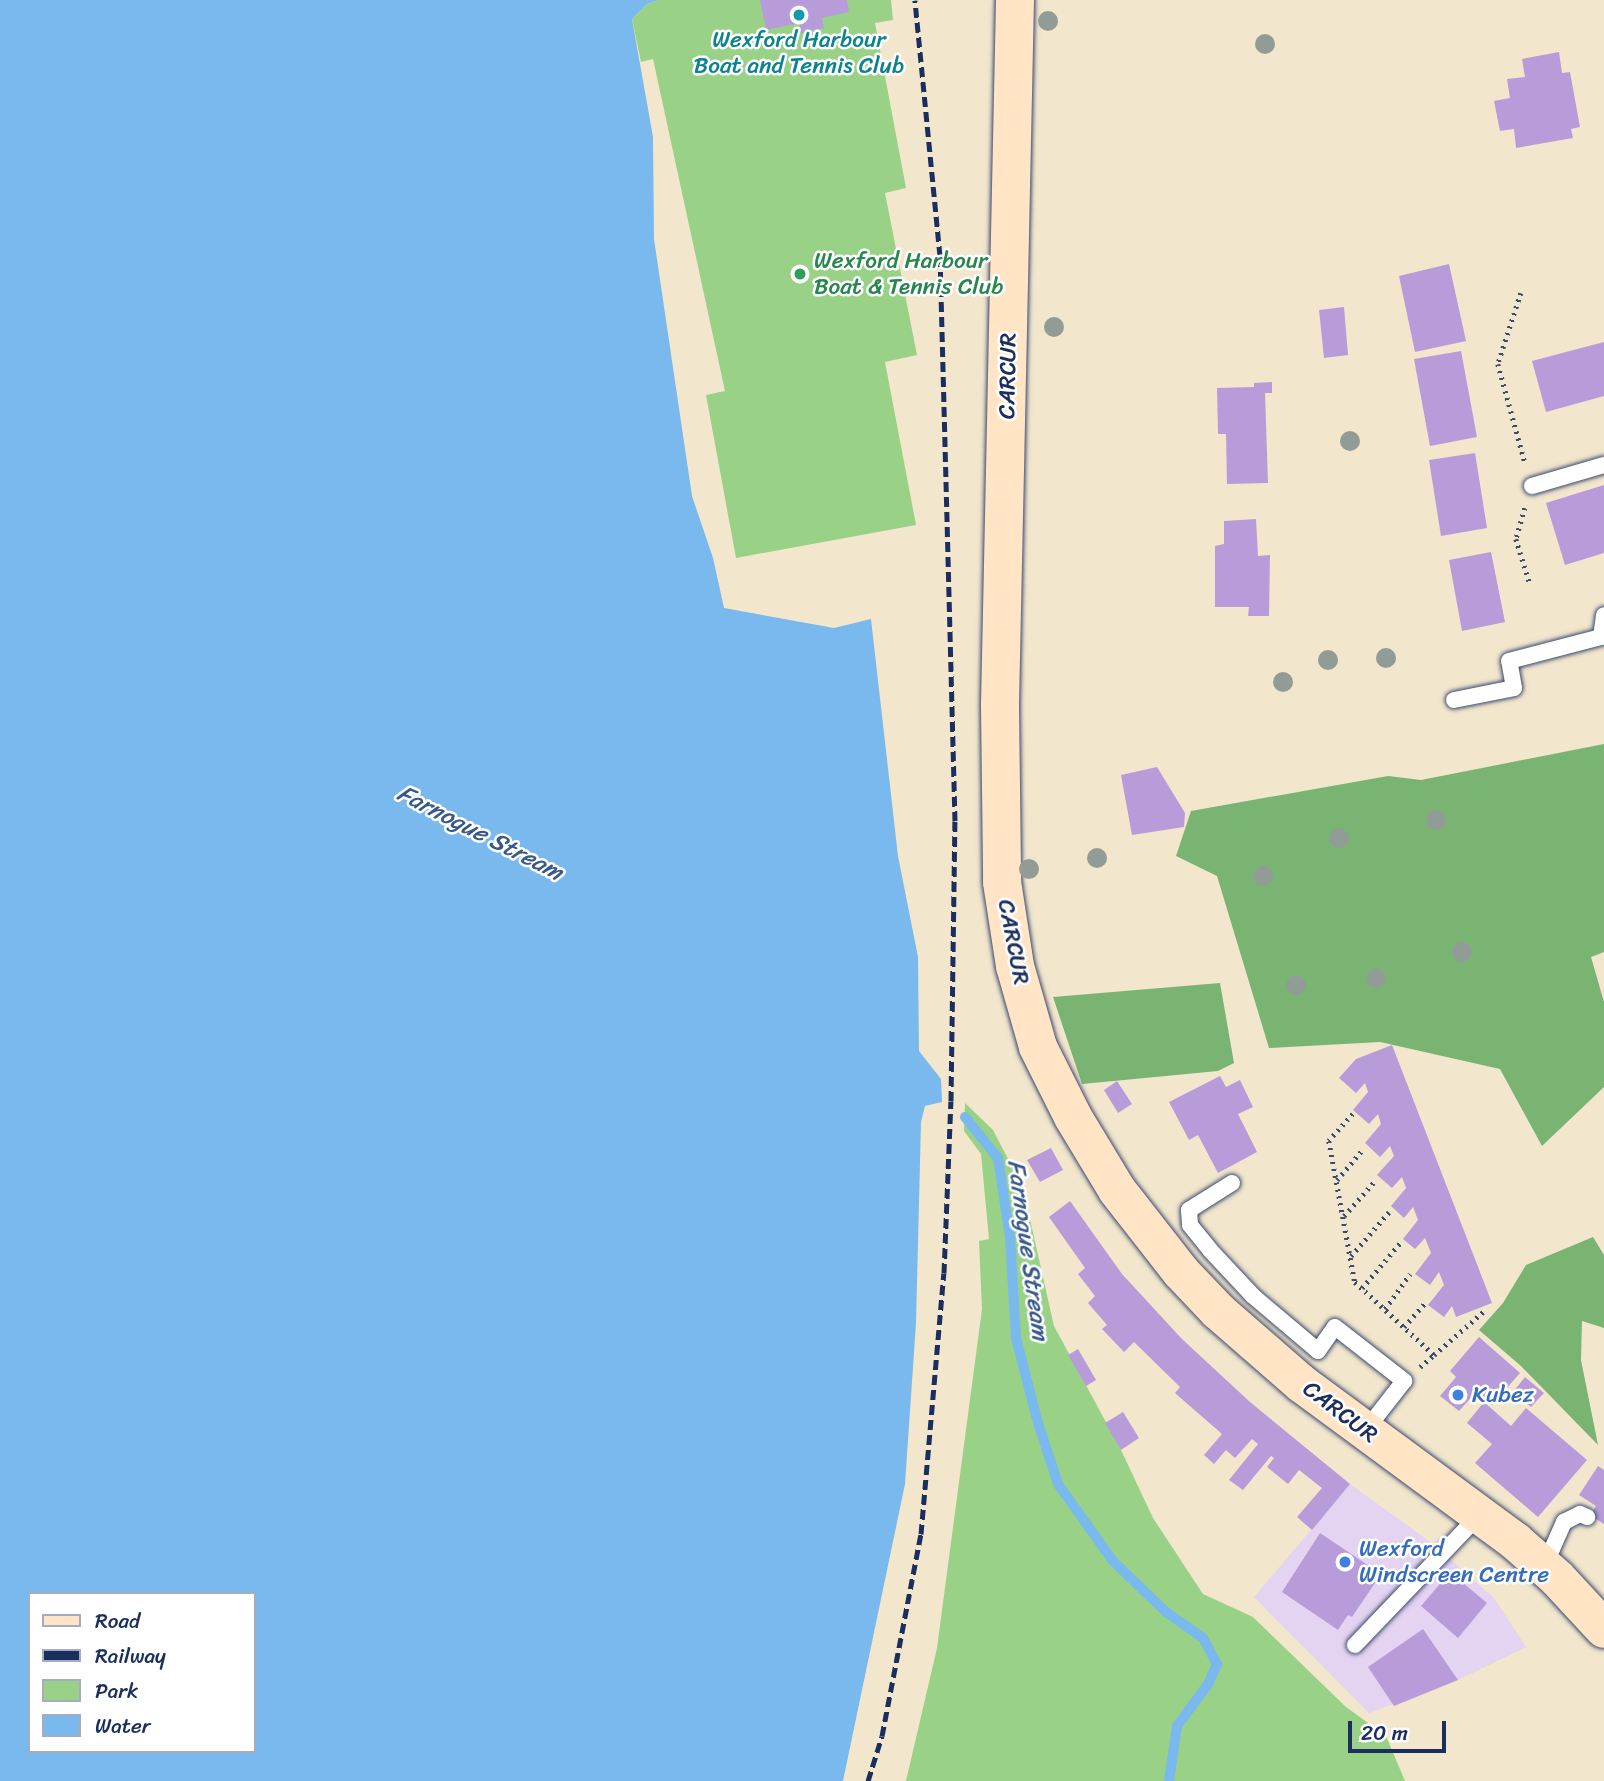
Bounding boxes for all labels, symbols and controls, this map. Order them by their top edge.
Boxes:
marker: Wexford Harbour Boat and Tennis Club [791,7,807,23]
place label: Wexford Harbour Boat and Tennis Club [694,26,904,80]
place label: Wexford Harbour Boat & Tennis Club [814,247,1003,301]
marker: Wexford Harbour Boat & Tennis Club [792,266,808,282]
street label: CARCUR [993,333,1023,419]
water label: Farnogue Stream [392,779,568,887]
street label: CARCUR [991,897,1035,987]
water label: Farnogue Stream [1001,1158,1055,1342]
street label: CARCUR [1297,1375,1383,1449]
place label: Kubez [1472,1381,1534,1409]
marker: Kubez [1450,1387,1466,1403]
place label: Wexford Windscreen Centre [1359,1535,1549,1589]
marker: Wexford Windscreen Centre [1337,1554,1353,1570]
legend [28,1592,256,1753]
text: Road [95,1602,140,1640]
text: Railway [95,1637,166,1675]
text: Park [95,1672,138,1710]
text: Water [95,1707,150,1745]
scale bar [1352,1708,1450,1752]
text: 20 m [1361,1714,1408,1752]

